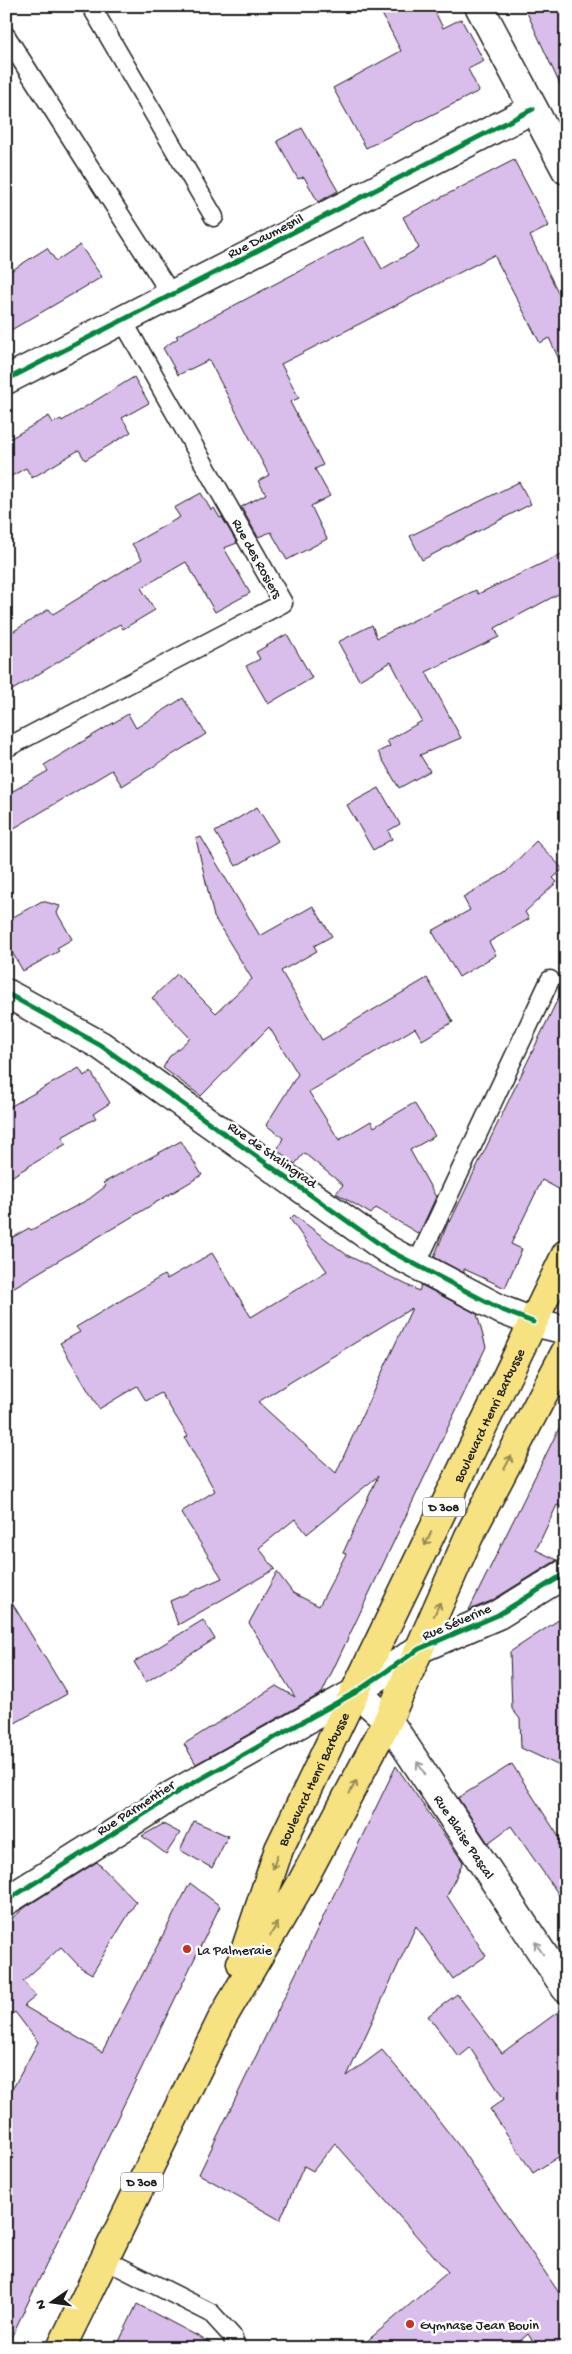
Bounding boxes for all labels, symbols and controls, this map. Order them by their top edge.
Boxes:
street label: Rue Daumesnil [225,211,307,264]
street label: Rue des Rosiers [227,516,285,603]
street label: Rue de Stalingrad [224,1119,321,1194]
street label: Boulevard Henri Barbusse [451,1346,530,1487]
one-way arrow [503,1455,513,1470]
road number: D 308 [423,1498,465,1516]
one-way arrow [423,1531,433,1546]
street label: Rue Séverine [420,1601,495,1645]
one-way arrow [432,1601,442,1616]
street label: Boulevard Henri Barbusse [275,1710,355,1851]
one-way arrow [415,1762,425,1776]
street label: Rue Parmentier [94,1777,179,1841]
one-way arrow [349,1780,358,1795]
street label: Rue Blaise Pascal [429,1792,497,1883]
one-way arrow [269,1853,279,1869]
one-way arrow [270,1923,280,1937]
one-way arrow [534,1941,544,1955]
marker: La Palmeraie [181,1943,193,1955]
place label: La Palmeraie [197,1943,273,1960]
road number: D 308 [121,2172,163,2192]
north arrow [28,2276,78,2326]
text: N [32,2298,51,2311]
marker: Gymnase Jean Bouin [404,2318,416,2330]
place label: Gymnase Jean Bouin [420,2318,539,2335]

